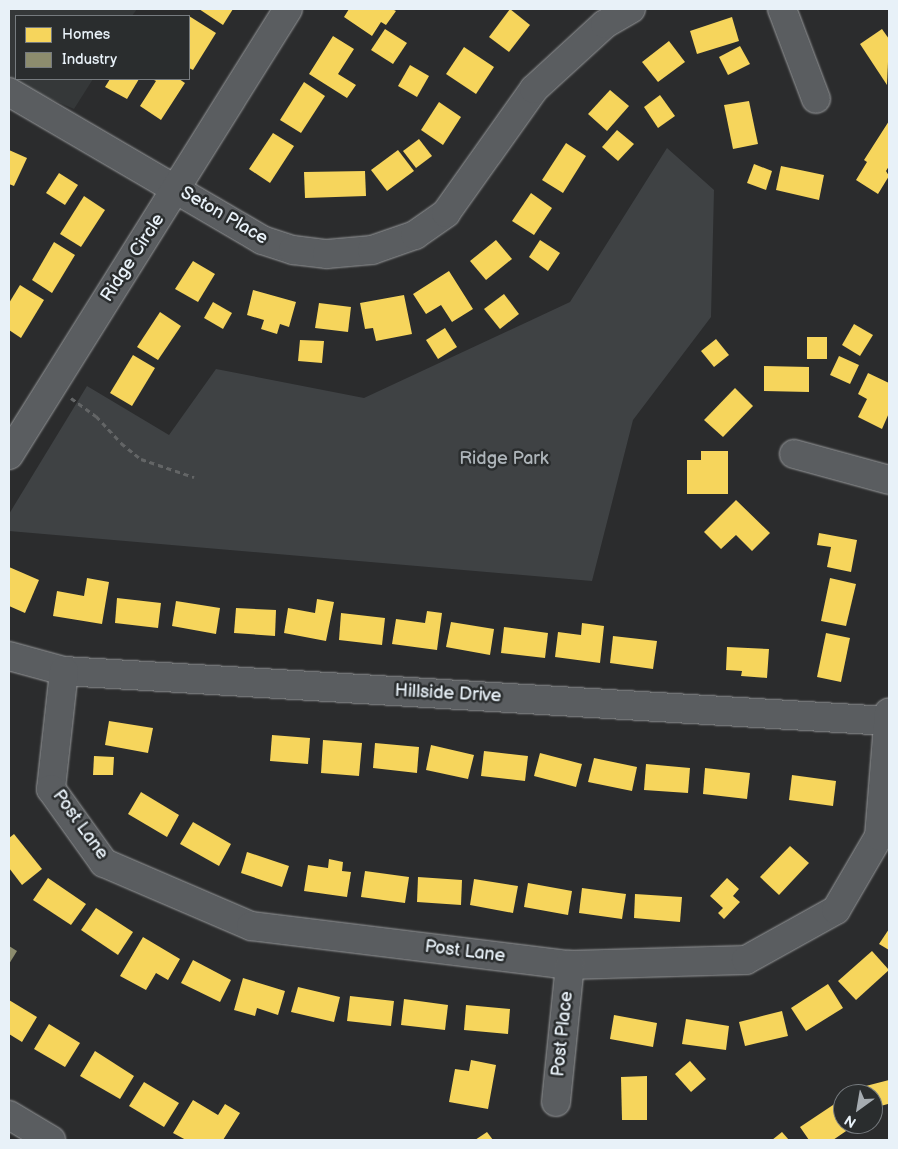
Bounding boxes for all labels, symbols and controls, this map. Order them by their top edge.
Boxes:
legend [15,15,190,80]
text: Homes [62,25,110,44]
text: Industry [62,50,117,69]
street label: Seton Place [176,182,272,250]
street label: Ridge Circle [97,210,169,306]
park label: Ridge Park [459,448,549,470]
street label: Hillside Drive [394,680,502,708]
street label: Post Lane [47,786,113,864]
street label: Post Lane [424,936,506,968]
street label: Post Place [548,990,578,1078]
north arrow [833,1084,883,1134]
text: N [841,1111,859,1131]

